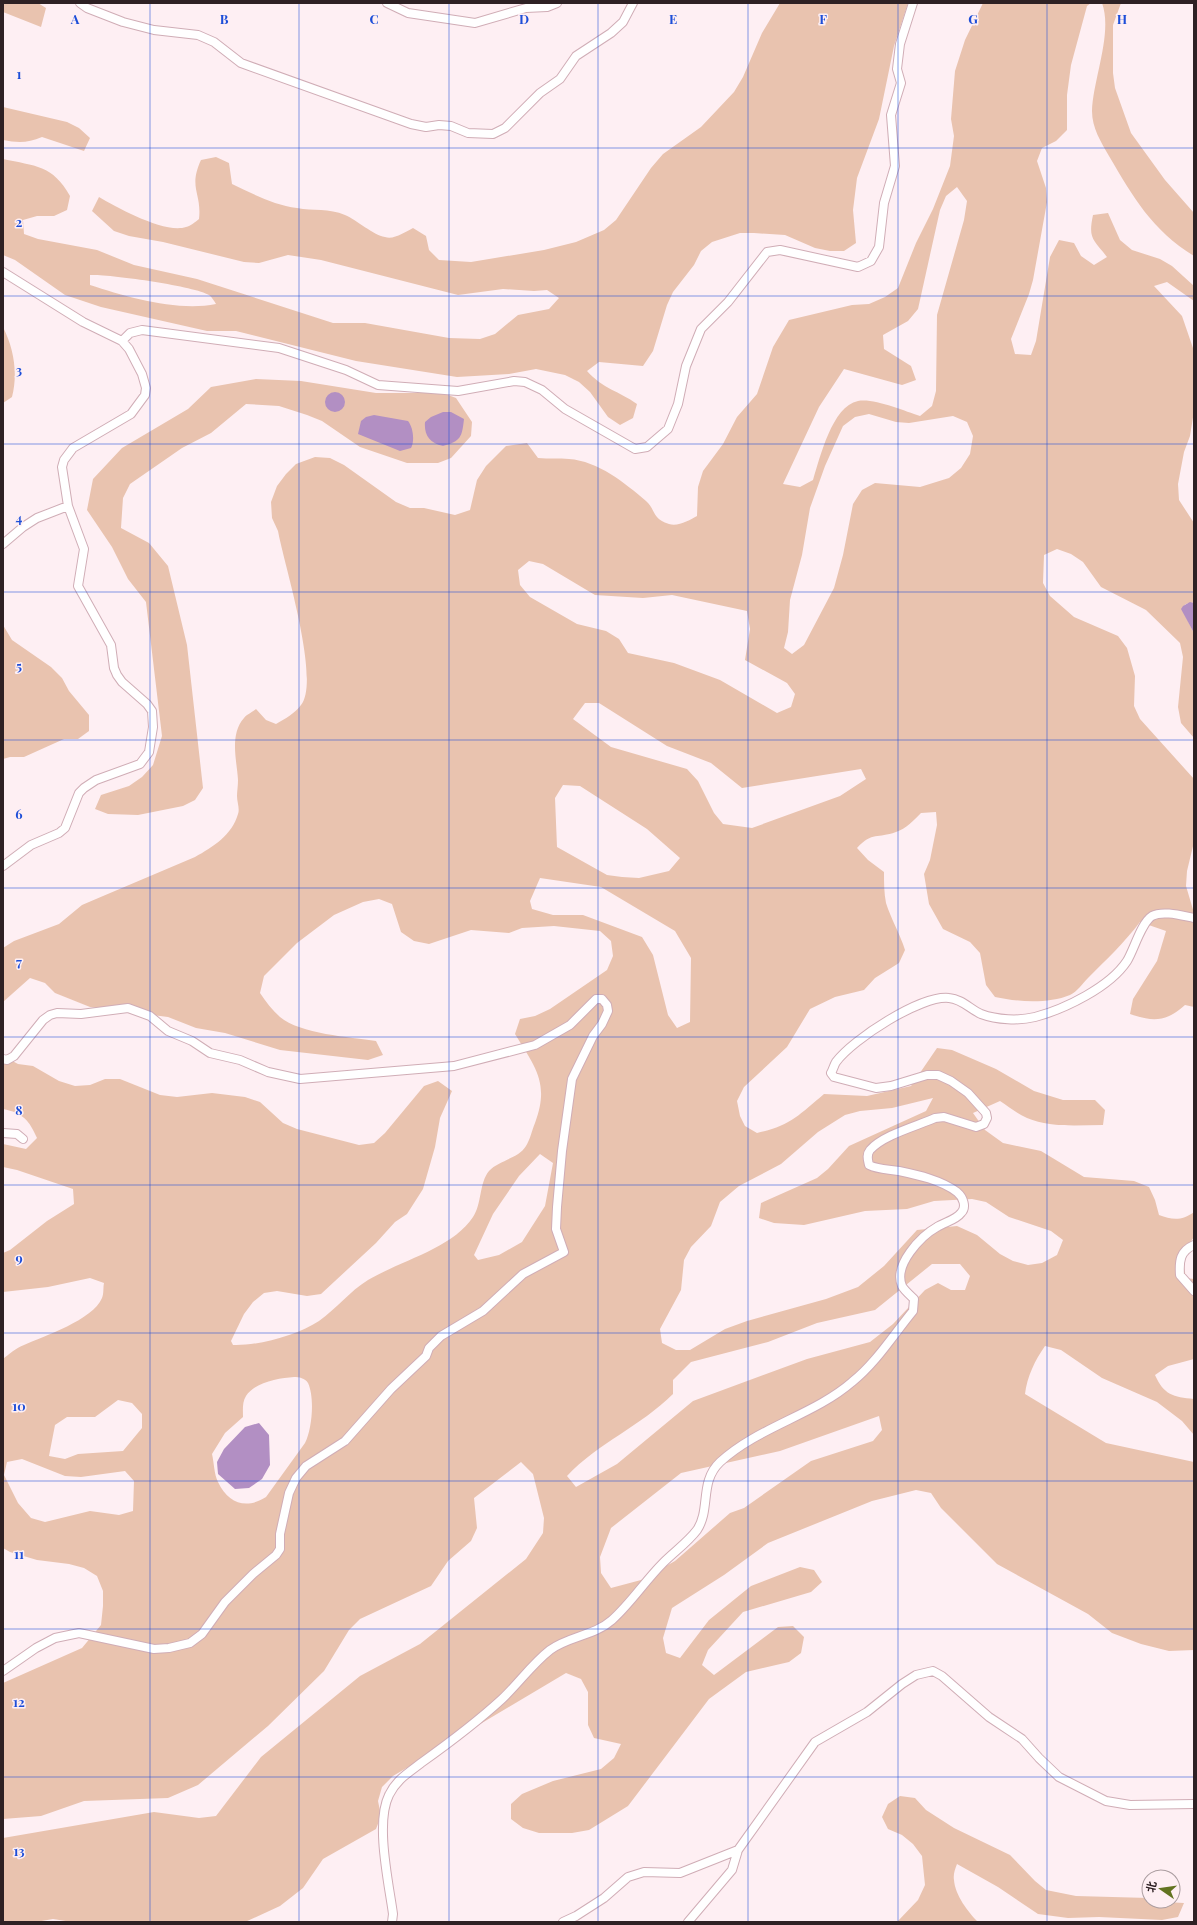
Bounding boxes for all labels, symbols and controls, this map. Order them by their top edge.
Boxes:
text: A [70,10,80,27]
text: B [220,10,229,27]
text: C [369,10,379,27]
text: D [519,10,529,27]
text: E [669,10,677,27]
text: F [819,10,827,27]
text: G [968,10,978,27]
text: H [1117,10,1127,27]
text: 1 [17,65,22,82]
text: 2 [16,213,23,230]
text: 3 [16,361,22,378]
text: 4 [16,509,23,526]
text: 5 [16,657,22,674]
text: 6 [15,805,23,822]
text: 7 [16,953,22,970]
text: 8 [15,1101,23,1118]
text: 9 [15,1249,23,1266]
text: 10 [12,1397,26,1414]
text: 11 [14,1545,24,1562]
text: 12 [13,1693,25,1710]
text: 13 [13,1842,25,1859]
north arrow [1141,1869,1181,1909]
text: 北 [1142,1880,1159,1894]

